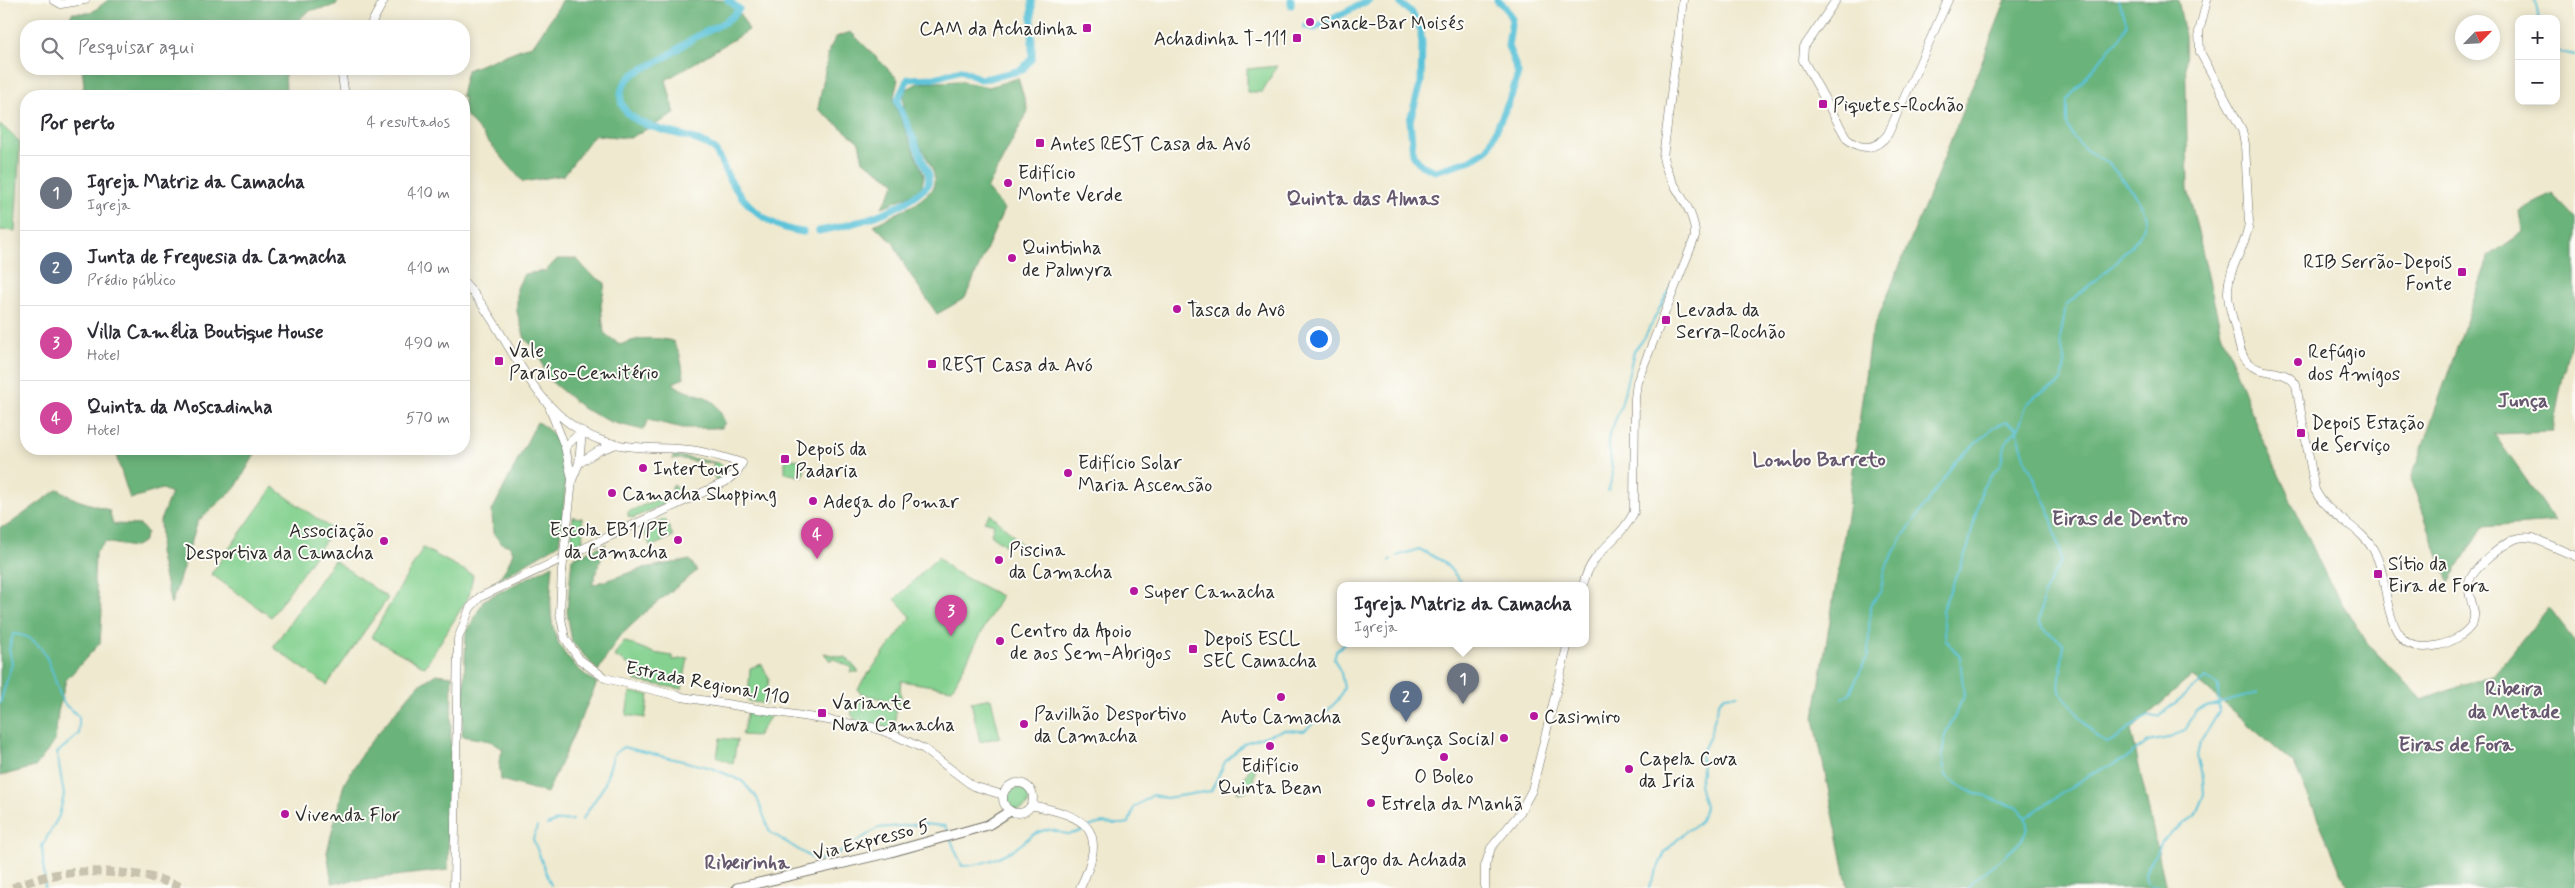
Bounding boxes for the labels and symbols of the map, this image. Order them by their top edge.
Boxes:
place label: Snack-Bar Moisés [1320,11,1465,36]
north arrow [2455,15,2500,60]
marker: Snack-Bar Moisés [1304,16,1316,28]
place label: CAM da Achadinha [919,17,1078,42]
marker: CAM da Achadinha [1081,22,1093,34]
place label: Achadinha T-111 [1154,27,1287,52]
marker: Achadinha T-111 [1291,32,1303,44]
place label: Piquetes-Rochão [1833,93,1964,118]
marker: Piquetes-Rochão [1817,98,1829,110]
place label: Antes REST Casa da Avó [1050,132,1251,157]
marker: Antes REST Casa da Avó [1034,137,1046,149]
place label: Edifício Monte Verde [1018,161,1123,208]
marker: Edifício Monte Verde [1002,177,1014,189]
district label: Quinta das Almas [1286,186,1440,213]
place label: Quintinha de Palmyra [1022,236,1113,283]
place label: RIB Serrão-Depois Fonte [2303,250,2452,297]
marker: Quintinha de Palmyra [1006,252,1018,264]
marker: RIB Serrão-Depois Fonte [2456,266,2468,278]
place label: Tasca do Avô [1187,298,1285,323]
place label: Levada da Serra-Rochão [1676,298,1786,345]
marker: Tasca do Avô [1171,303,1183,315]
marker: Levada da Serra-Rochão [1660,314,1672,326]
your location [1306,326,1332,352]
place label: Vale Paraíso-Cemitério [509,339,659,386]
place label: Refúgio dos Amigos [2308,340,2400,388]
place label: REST Casa da Avó [942,353,1093,378]
marker: Vale Paraíso-Cemitério [493,355,505,367]
marker: Refúgio dos Amigos [2292,356,2304,368]
marker: REST Casa da Avó [926,358,938,370]
district label: Junça [2498,388,2548,415]
place label: Depois Estação de Serviço [2311,411,2425,458]
marker: Depois Estação de Serviço [2295,427,2307,439]
place label: Depois da Padaria [795,437,867,484]
district label: Lombo Barreto [1752,447,1886,474]
place label: Edifício Solar Maria Ascensão [1078,451,1212,498]
marker: Depois da Padaria [779,453,791,465]
place label: Intertours [653,457,739,482]
marker: Intertours [637,462,649,474]
marker: Edifício Solar Maria Ascensão [1062,467,1074,479]
place label: Camacha Shopping [622,482,777,508]
marker: Camacha Shopping [606,487,618,499]
place label: Adega do Pomar [823,490,959,518]
marker: Adega do Pomar [807,495,819,507]
district label: Eiras de Dentro [2052,506,2188,533]
place label: Escola EB1/PE da Camacha [549,518,668,565]
pin: 4 [801,518,833,559]
place label: Associação Desportiva da Camacha [184,519,374,566]
marker: Escola EB1/PE da Camacha [672,534,684,546]
marker: Associação Desportiva da Camacha [378,535,390,547]
place label: Piscina da Camacha [1009,538,1113,585]
place label: Sítio da Eira de Fora [2388,552,2490,599]
marker: Piscina da Camacha [993,554,1005,566]
marker: Sítio da Eira de Fora [2372,568,2384,580]
place label: Super Camacha [1144,580,1275,605]
marker: Super Camacha [1128,585,1140,597]
pin: 3 [935,595,967,636]
place label: Centro da Apoio de aos Sem-Abrigos [1010,619,1172,668]
place label: Depois ESCL SEC Camacha [1203,627,1317,674]
marker: Centro da Apoio de aos Sem-Abrigos [994,635,1006,647]
marker: Depois ESCL SEC Camacha [1187,643,1199,655]
street label: Estrada Regional 110 [623,655,792,713]
pin: 1 [1447,663,1479,704]
district label: Ribeira da Metade [2468,676,2560,726]
pin: 2 [1390,681,1422,722]
place label: Variante Nova Camacha [832,691,955,738]
marker: Auto Camacha [1275,691,1287,703]
place label: Pavilhão Desportivo da Camacha [1034,702,1187,749]
place label: Auto Camacha [1221,705,1341,730]
place label: Casimiro [1544,705,1620,730]
marker: Variante Nova Camacha [816,707,828,719]
marker: Casimiro [1528,710,1540,722]
marker: Pavilhão Desportivo da Camacha [1018,718,1030,730]
place label: Segurança Social [1361,727,1494,755]
marker: Segurança Social [1498,732,1510,744]
district label: Eiras de Fora [2398,732,2515,759]
marker: Edifício Quinta Bean [1264,740,1276,752]
place label: Capela Cova da Iria [1639,747,1738,794]
marker: O Boleo [1438,751,1450,763]
place label: Edifício Quinta Bean [1218,754,1322,801]
marker: Capela Cova da Iria [1623,763,1635,775]
place label: O Boleo [1414,765,1474,790]
place label: Estrela da Manhã [1381,792,1523,817]
marker: Estrela da Manhã [1365,797,1377,809]
place label: Vivenda Flor [295,803,400,828]
marker: Vivenda Flor [279,808,291,820]
street label: Via Expresso 5 [810,814,932,867]
place label: Largo da Achada [1331,848,1467,875]
district label: Ribeirinha [705,850,790,877]
marker: Largo da Achada [1315,853,1327,865]

